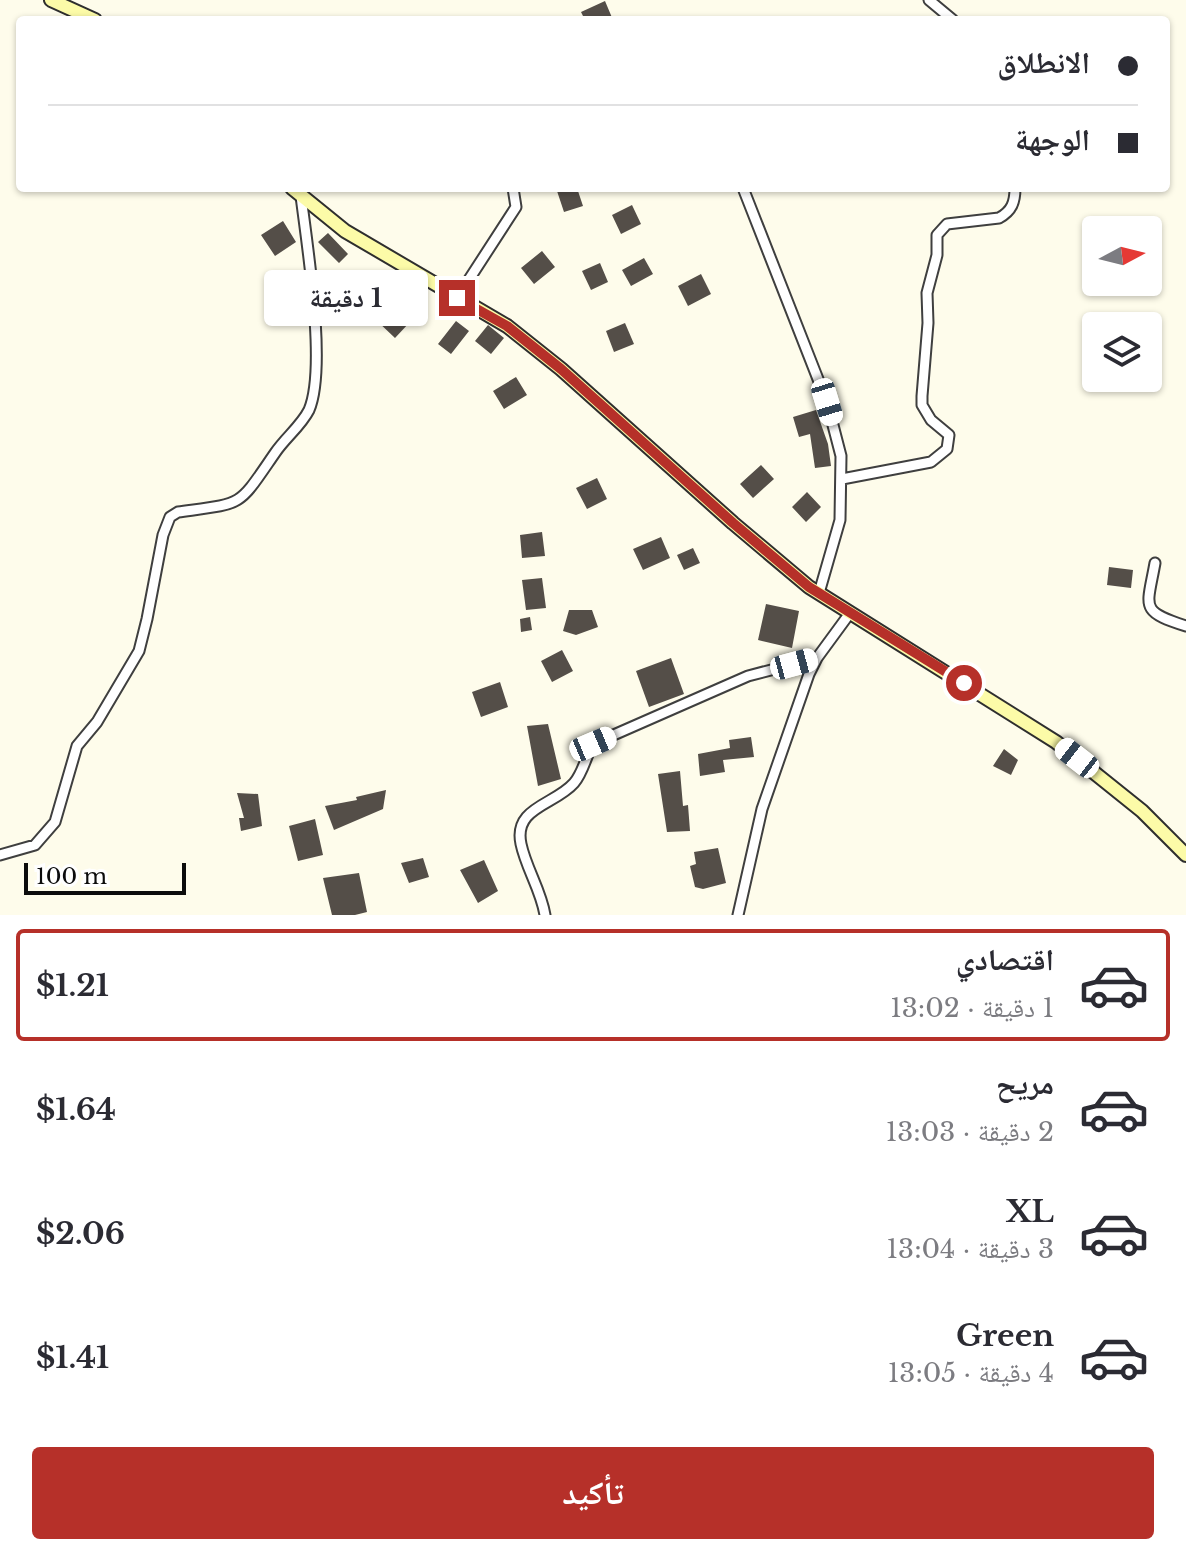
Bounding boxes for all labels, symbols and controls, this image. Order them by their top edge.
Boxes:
text: الانطلاق [997,44,1090,81]
text: الوجهة [1015,121,1090,158]
north arrow [1082,216,1162,296]
map controls [1082,216,1162,392]
callout: 1 دقيقة [265,270,429,326]
route end [439,280,475,316]
text: 1 دقيقة [310,282,382,314]
button: layers [1082,312,1162,392]
car [809,376,845,428]
car [768,646,820,682]
route start [946,665,982,701]
car [566,724,620,764]
car [1051,734,1103,782]
scale bar [24,859,186,895]
text: 100 m [36,863,107,890]
text: اقتصادي [956,941,1054,978]
icon: car [1078,949,1150,1021]
text: $1.21 [36,967,109,1004]
text: 1 دقيقة · 13:02 [890,992,1054,1024]
text: مريح [996,1065,1054,1102]
icon: car [1078,1073,1150,1145]
text: $1.64 [36,1091,116,1128]
text: 2 دقيقة · 13:03 [886,1116,1054,1148]
text: XL [1006,1193,1054,1230]
icon: car [1078,1197,1150,1269]
text: $2.06 [36,1215,125,1252]
text: 3 دقيقة · 13:04 [887,1233,1054,1265]
text: Green [956,1317,1054,1354]
icon: car [1078,1321,1150,1393]
text: $1.41 [36,1339,109,1376]
text: 4 دقيقة · 13:05 [888,1357,1054,1389]
button: تأكيد [32,1447,1154,1539]

